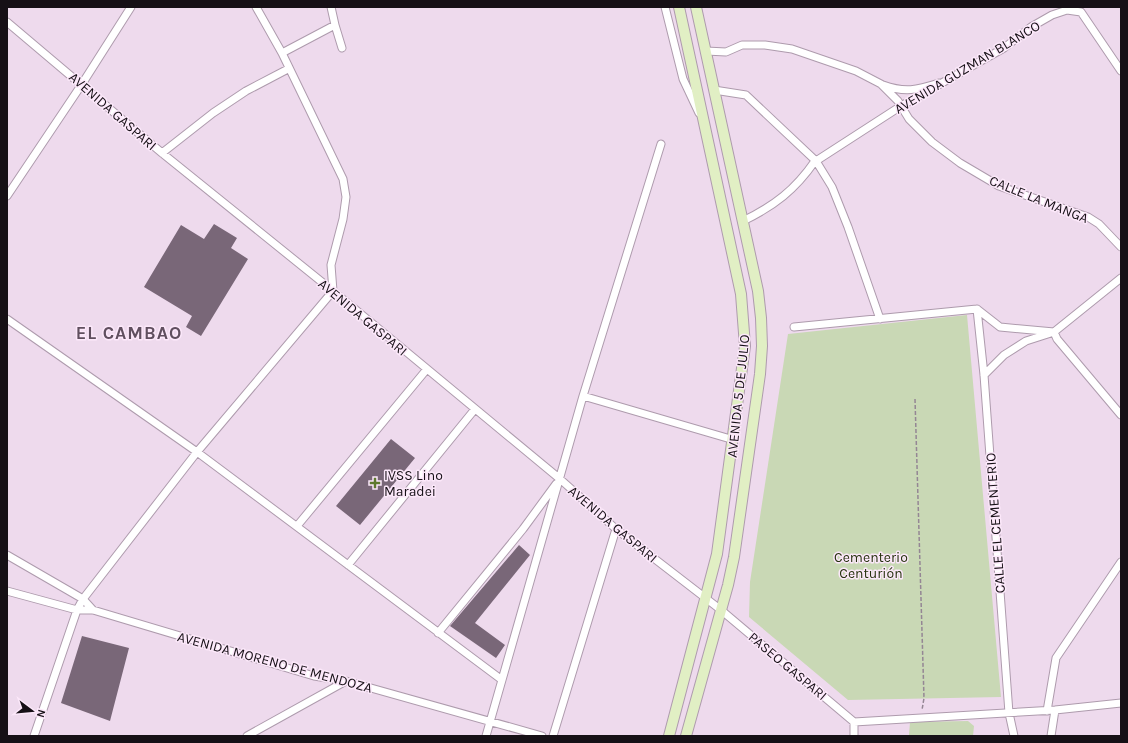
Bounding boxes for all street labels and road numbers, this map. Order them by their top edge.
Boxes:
street label: AVENIDA GUZMAN BLANCO [891,17,1043,118]
street label: AVENIDA GASPARI [65,69,160,154]
street label: CALLE LA MANGA [987,172,1091,227]
street label: AVENIDA GASPARI [315,275,411,359]
street label: AVENIDA 5 DE JULIO [724,334,753,458]
street label: CALLE EL CEMENTERIO [982,452,1009,594]
street label: AVENIDA GASPARI [565,482,661,566]
street label: AVENIDA MORENO DE MENDOZA [176,628,374,697]
street label: PASEO GASPARI [745,629,830,704]

